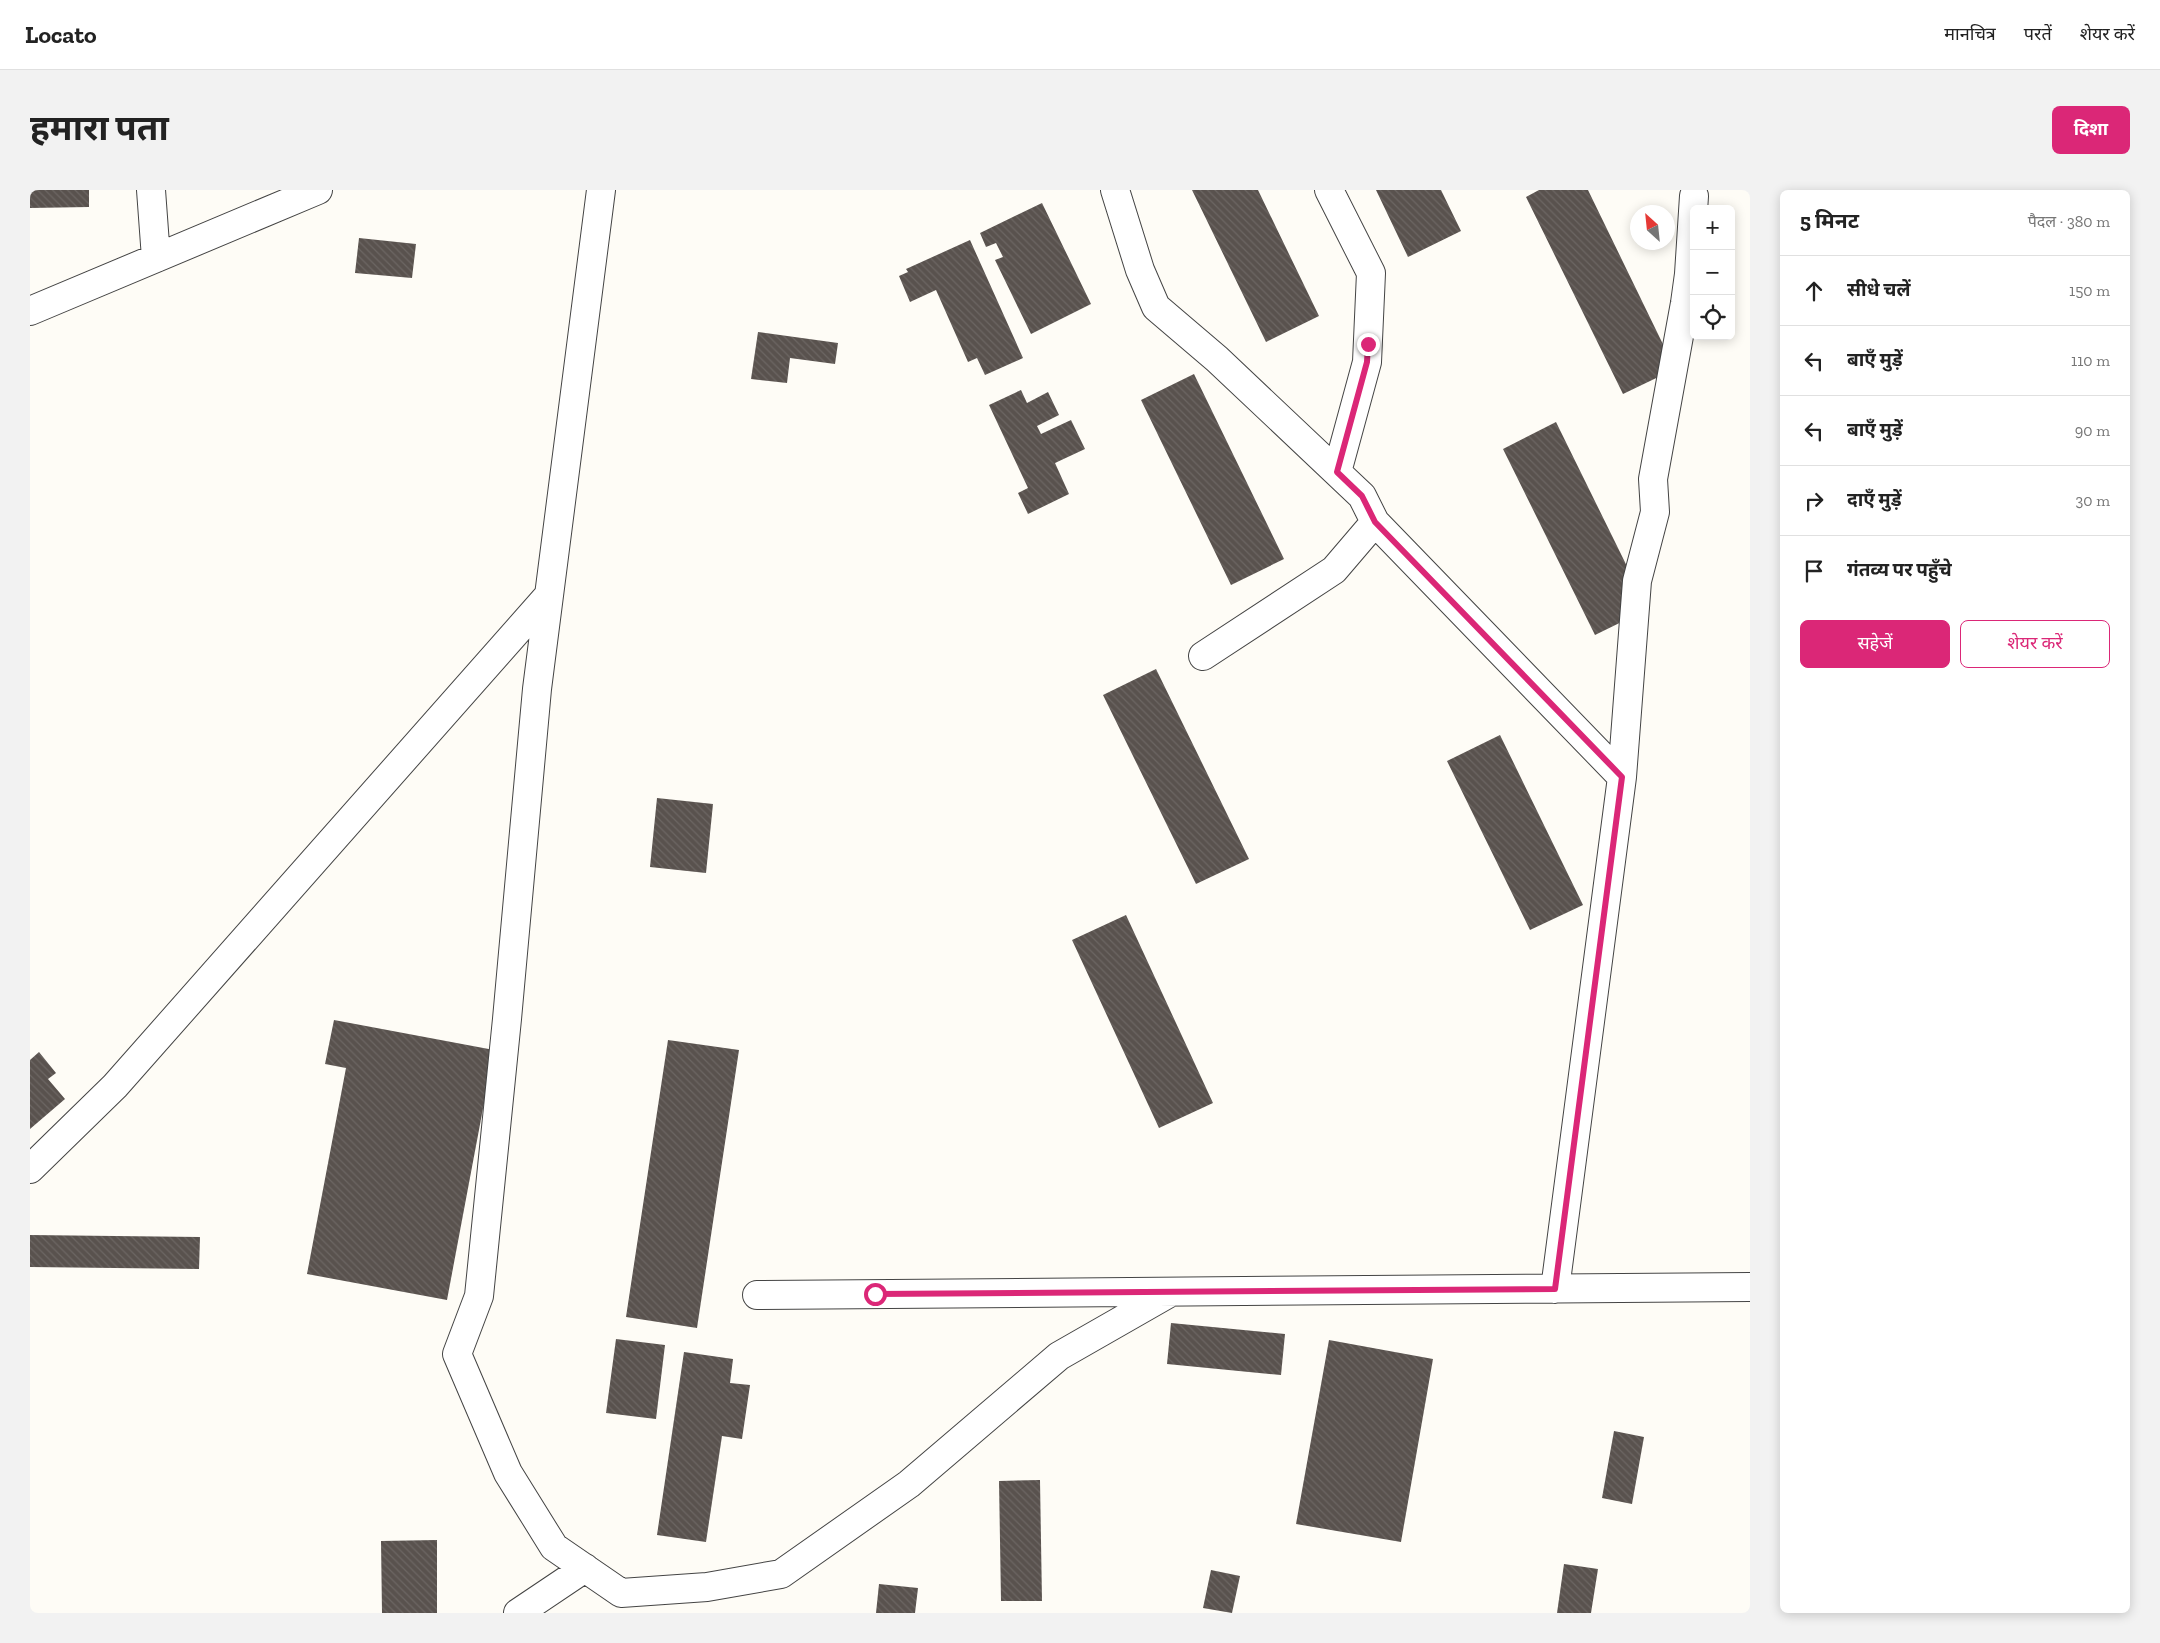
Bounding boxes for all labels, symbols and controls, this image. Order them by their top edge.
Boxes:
text: Locato [25,20,97,49]
text: मानचित्र [1944,23,1996,45]
text: परतें [2024,23,2052,45]
text: शेयर करें [2080,23,2135,45]
button: दिशा [2052,106,2130,154]
text: हमारा पता [30,107,169,149]
north arrow [1630,205,1675,250]
map controls [1690,205,1735,340]
button: + [1690,205,1735,250]
text: 5 मिनट [1800,208,1859,233]
text: पैदल · 380 m [2028,212,2110,231]
button: − [1690,250,1735,295]
icon: ahead [1800,277,1828,305]
text: सीधे चलें [1847,278,1910,301]
text: 150 m [2069,281,2110,300]
button: locate [1690,295,1735,340]
route end [1357,333,1380,356]
icon: left [1800,347,1828,375]
text: बाएँ मुड़ें [1847,348,1903,371]
text: 110 m [2071,351,2110,370]
icon: left [1800,417,1828,445]
text: बाएँ मुड़ें [1847,418,1903,441]
text: 90 m [2075,421,2110,440]
icon: right [1800,487,1828,515]
text: दाएँ मुड़ें [1847,488,1902,511]
text: 30 m [2076,491,2110,510]
icon: arrive [1800,557,1828,585]
text: गंतव्य पर पहुँचे [1847,558,1952,581]
button: सहेजें [1800,620,1950,668]
button: शेयर करें [1960,620,2110,668]
route start [864,1283,887,1306]

